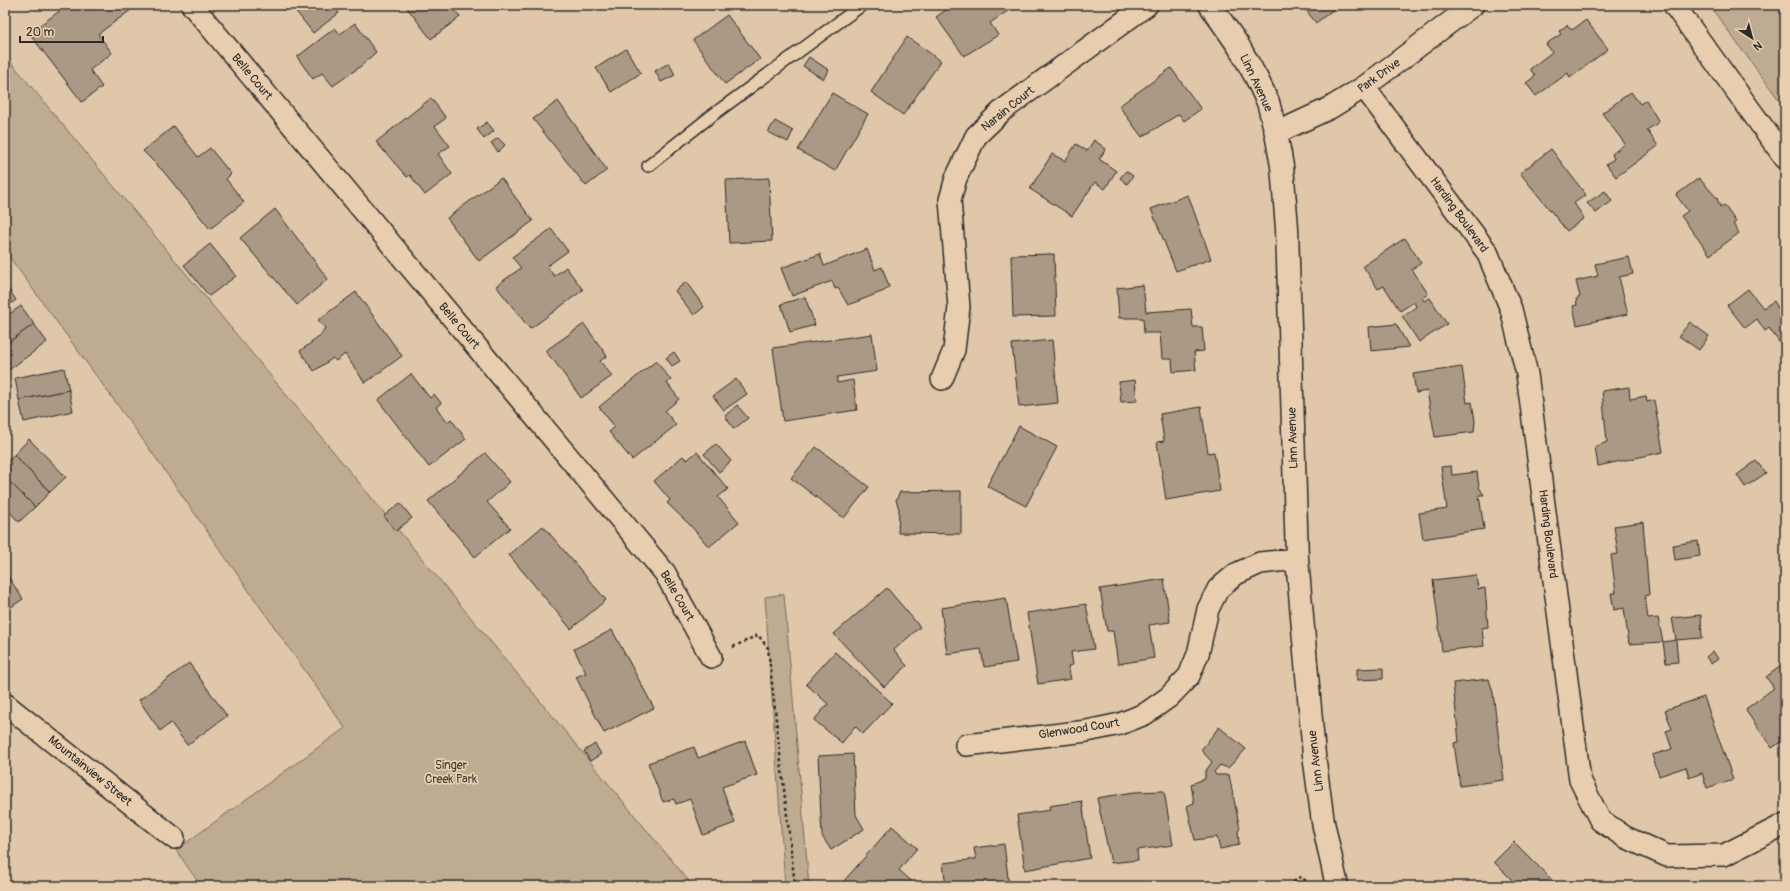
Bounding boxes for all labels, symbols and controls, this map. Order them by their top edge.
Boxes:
scale bar [20,18,103,44]
north arrow [1732,18,1772,58]
text: 20 m [26,25,55,40]
text: N [1750,38,1764,53]
street label: Belle Court [228,51,276,103]
street label: Linn Avenue [1236,52,1276,114]
street label: Park Drive [1355,55,1403,97]
street label: Narain Court [978,83,1038,135]
street label: Harding Boulevard [1427,174,1491,256]
street label: Belle Court [435,300,483,352]
street label: Linn Avenue [1284,407,1302,469]
street label: Harding Boulevard [1535,489,1561,579]
street label: Belle Court [657,568,698,624]
street label: Glenwood Court [1038,715,1121,743]
street label: Linn Avenue [1305,729,1327,793]
street label: Mountainview Street [45,733,135,810]
park label: Singer Creek Park [425,758,477,787]

